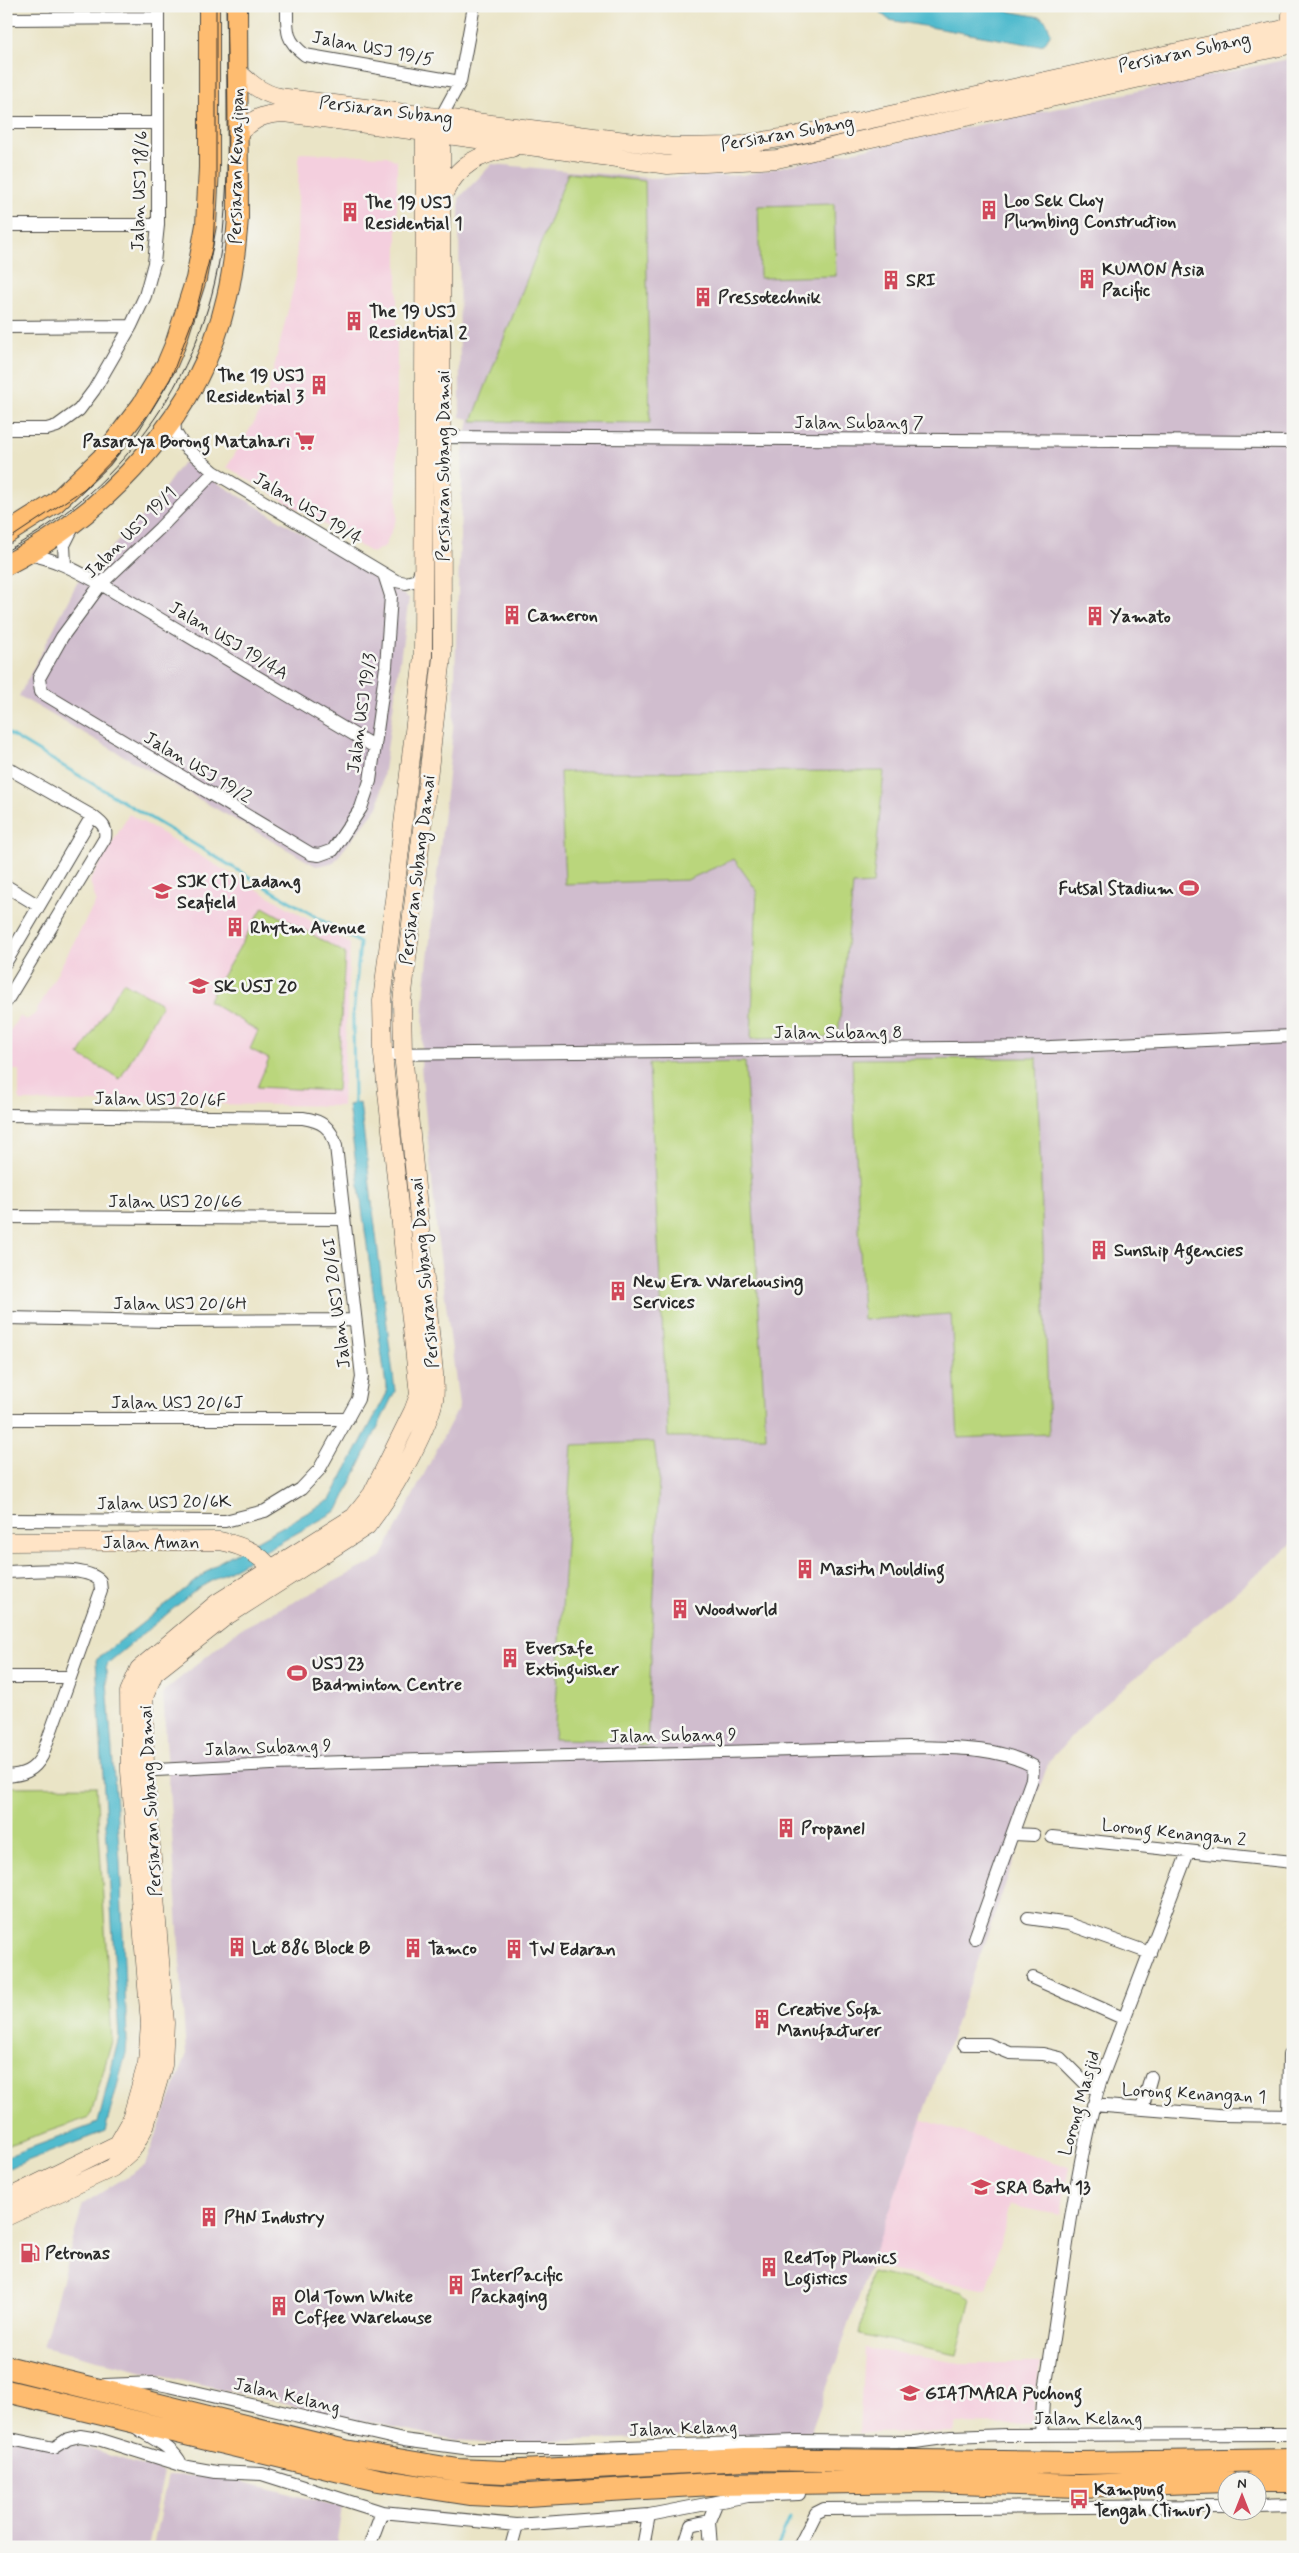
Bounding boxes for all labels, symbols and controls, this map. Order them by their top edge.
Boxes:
street label: Jalan USJ 19/5 [310,25,436,73]
street label: Persiaran Subang [1116,27,1253,80]
street label: Persiaran Kewajipan [224,88,250,244]
street label: Persiaran Subang [318,91,454,132]
street label: Persiaran Subang [719,110,856,158]
street label: Jalan USJ 18/6 [126,130,154,252]
place label: Loo Sek Choy Plumbing Construction [1004,189,1176,236]
place label: The 19 USJ Residential 1 [365,191,463,236]
building icon: Loo Sek Choy Plumbing Construction [978,199,1000,221]
building icon: The 19 USJ Residential 1 [339,201,361,223]
place label: KUMON Asia Pacific [1102,258,1205,303]
building icon: KUMON Asia Pacific [1076,268,1098,290]
building icon: SRI [880,269,902,291]
place label: SRI [906,269,936,293]
building icon: Pressotechnik [692,286,714,308]
place label: Pressotechnik [718,286,822,310]
place label: The 19 USJ Residential 2 [369,300,467,345]
building icon: The 19 USJ Residential 2 [343,310,365,332]
place label: The 19 USJ Residential 3 [206,364,305,409]
street label: Persiaran Subang Damai [432,370,457,562]
building icon: The 19 USJ Residential 3 [308,374,330,396]
street label: Jalan Subang 7 [794,411,924,435]
place label: Pasaraya Borong Matahari [82,430,290,456]
supermarket icon: Pasaraya Borong Matahari [294,430,316,452]
street label: Jalan USJ 19/4 [249,467,366,551]
street label: Jalan USJ 19/1 [80,482,182,584]
street label: Jalan USJ 19/4A [164,596,292,686]
building icon: Cameron [501,604,523,626]
place label: Cameron [527,604,598,628]
building icon: Yamato [1084,605,1106,627]
place label: Yamato [1110,605,1171,629]
street label: Jalan USJ 19/3 [342,652,382,775]
street label: Jalan USJ 19/2 [139,726,256,810]
street label: Persiaran Subang Damai [394,774,443,967]
place label: SJK (T) Ladang Seafield [177,870,301,915]
place label: Futsal Stadium [1059,877,1174,901]
sports icon: Futsal Stadium [1178,877,1200,899]
school or university icon: SJK (T) Ladang Seafield [151,880,173,902]
building icon: Rhytm Avenue [224,916,246,938]
place label: Rhytm Avenue [250,916,366,940]
school or university icon: SK USJ 20 [188,975,210,997]
place label: SK USJ 20 [214,975,297,999]
street label: Jalan Subang 8 [774,1021,902,1045]
street label: Jalan USJ 20/6F [94,1087,226,1113]
street label: Persiaran Subang Damai [405,1177,446,1369]
street label: Jalan USJ 20/6G [108,1190,242,1214]
street label: Jalan USJ 20/6I [317,1236,357,1370]
building icon: Sunship Agencies [1088,1239,1110,1261]
place label: Sunship Agencies [1114,1239,1243,1265]
place label: New Era Warehousing Services [633,1270,803,1315]
building icon: New Era Warehousing Services [607,1280,629,1302]
street label: Jalan USJ 20/6H [113,1292,247,1316]
street label: Jalan USJ 20/6J [111,1391,243,1415]
street label: Jalan USJ 20/6K [96,1490,232,1516]
street label: Jalan Aman [102,1531,200,1555]
building icon: Masitu Moulding [794,1558,816,1580]
place label: Masitu Moulding [820,1558,945,1584]
building icon: Woodworld [669,1598,691,1620]
place label: Woodworld [694,1598,777,1622]
place label: Eversafe Extinguisher [525,1637,619,1684]
building icon: Eversafe Extinguisher [499,1647,521,1669]
place label: USJ 23 Badminton Centre [312,1652,462,1697]
sports icon: USJ 23 Badminton Centre [286,1662,308,1684]
street label: Persiaran Subang Damai [134,1705,169,1897]
street label: Jalan Subang 9 [609,1723,737,1749]
street label: Jalan Subang 9 [204,1734,332,1762]
street label: Lorong Kenangan 2 [1100,1813,1248,1855]
building icon: Propanel [775,1817,797,1839]
place label: Propanel [801,1817,865,1841]
building icon: Lot 886 Block B [226,1936,248,1958]
place label: Lot 886 Block B [252,1936,371,1960]
building icon: Tamco [402,1937,424,1959]
place label: Tamco [428,1937,477,1961]
building icon: TW Edaran [503,1938,525,1960]
place label: TW Edaran [529,1938,616,1962]
place label: Creative Sofa Manufacturer [777,1998,882,2043]
building icon: Creative Sofa Manufacturer [751,2008,773,2030]
street label: Lorong Masjid [1054,2048,1108,2159]
street label: Lorong Kenangan 1 [1121,2078,1267,2112]
school or university icon: SRA Batu 13 [970,2176,992,2198]
place label: SRA Batu 13 [996,2176,1091,2200]
building icon: PHN Industry [198,2206,220,2228]
place label: PHN Industry [224,2206,324,2230]
fuel station icon: Petronas [19,2242,41,2264]
place label: Petronas [45,2242,110,2266]
place label: RedTop Phonics Logistics [784,2246,897,2293]
building icon: RedTop Phonics Logistics [758,2256,780,2278]
place label: InterPacific Packaging [471,2264,564,2311]
building icon: InterPacific Packaging [445,2274,467,2296]
place label: Old Town White Coffee Warehouse [294,2285,432,2330]
building icon: Old Town White Coffee Warehouse [268,2295,290,2317]
street label: Jalan Kelang [231,2372,342,2420]
school or university icon: GIATMARA Puchong [899,2382,921,2404]
place label: GIATMARA Puchong [925,2382,1082,2408]
street label: Jalan Kelang [1034,2407,1142,2431]
street label: Jalan Kelang [628,2415,738,2443]
north arrow [1216,2470,1266,2520]
text: N [1237,2475,1247,2493]
place label: Kampung Tengah (Timur) [1094,2478,1211,2525]
bus stop icon: Kampung Tengah (Timur) [1068,2488,1090,2510]

